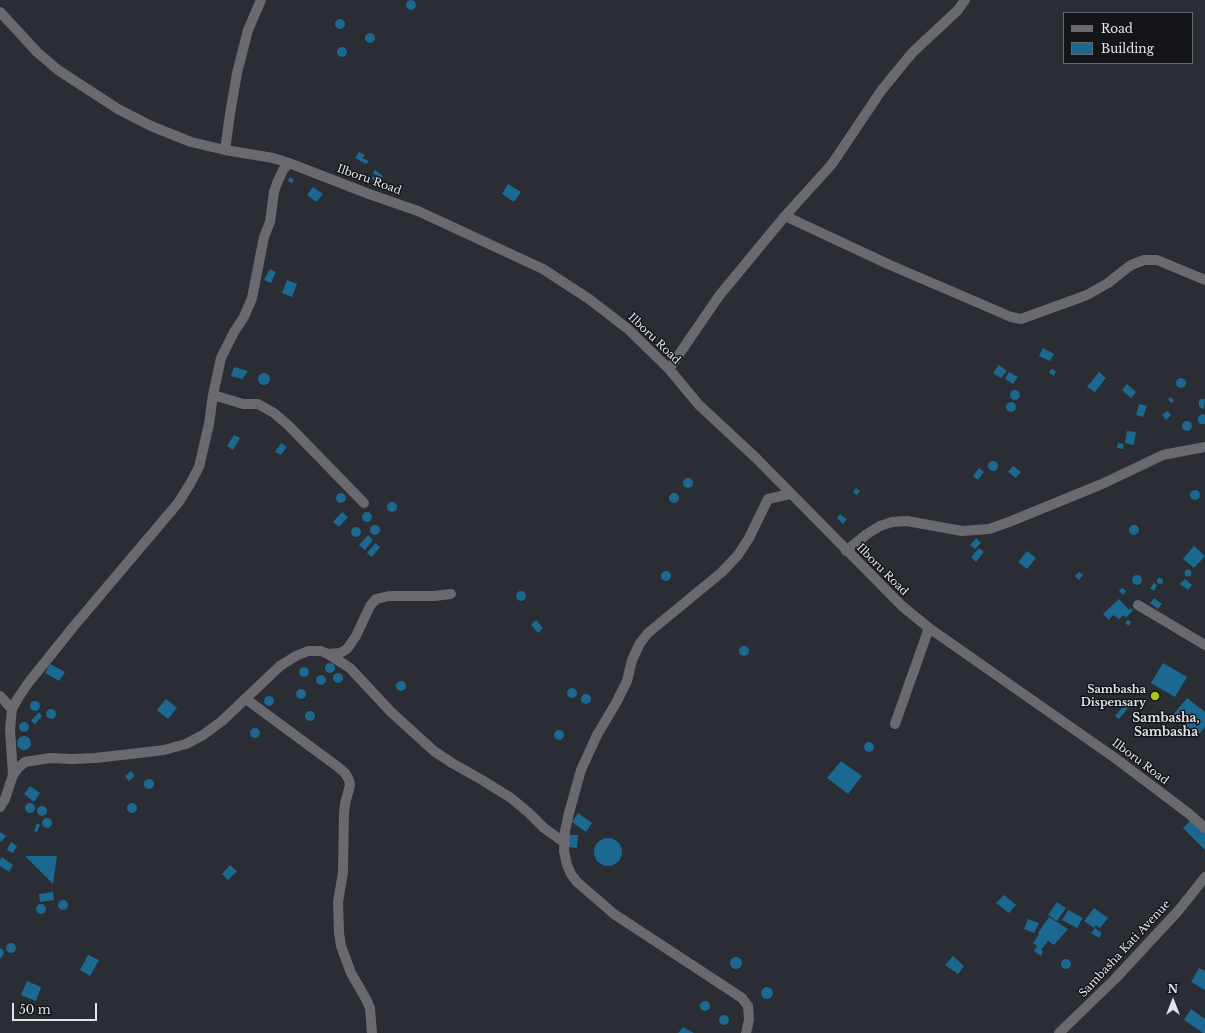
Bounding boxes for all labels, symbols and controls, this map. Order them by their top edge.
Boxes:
legend [1063,12,1193,64]
text: Road [1101,21,1133,36]
text: Building [1101,41,1154,56]
street label: Ilboru Road [335,162,403,198]
street label: Ilboru Road [625,311,683,367]
street label: Ilboru Road [853,541,911,599]
place label: Sambasha Dispensary [1081,683,1146,709]
marker: Sambasha Dispensary [1149,690,1161,702]
district label: Sambasha, Sambasha [1132,712,1200,740]
street label: Ilboru Road [1109,736,1171,788]
street label: Sambasha Kati Avenue [1077,898,1173,1000]
north arrow [1153,981,1193,1021]
text: N [1168,982,1178,996]
scale bar [14,995,99,1021]
text: 50 m [19,1002,51,1017]

